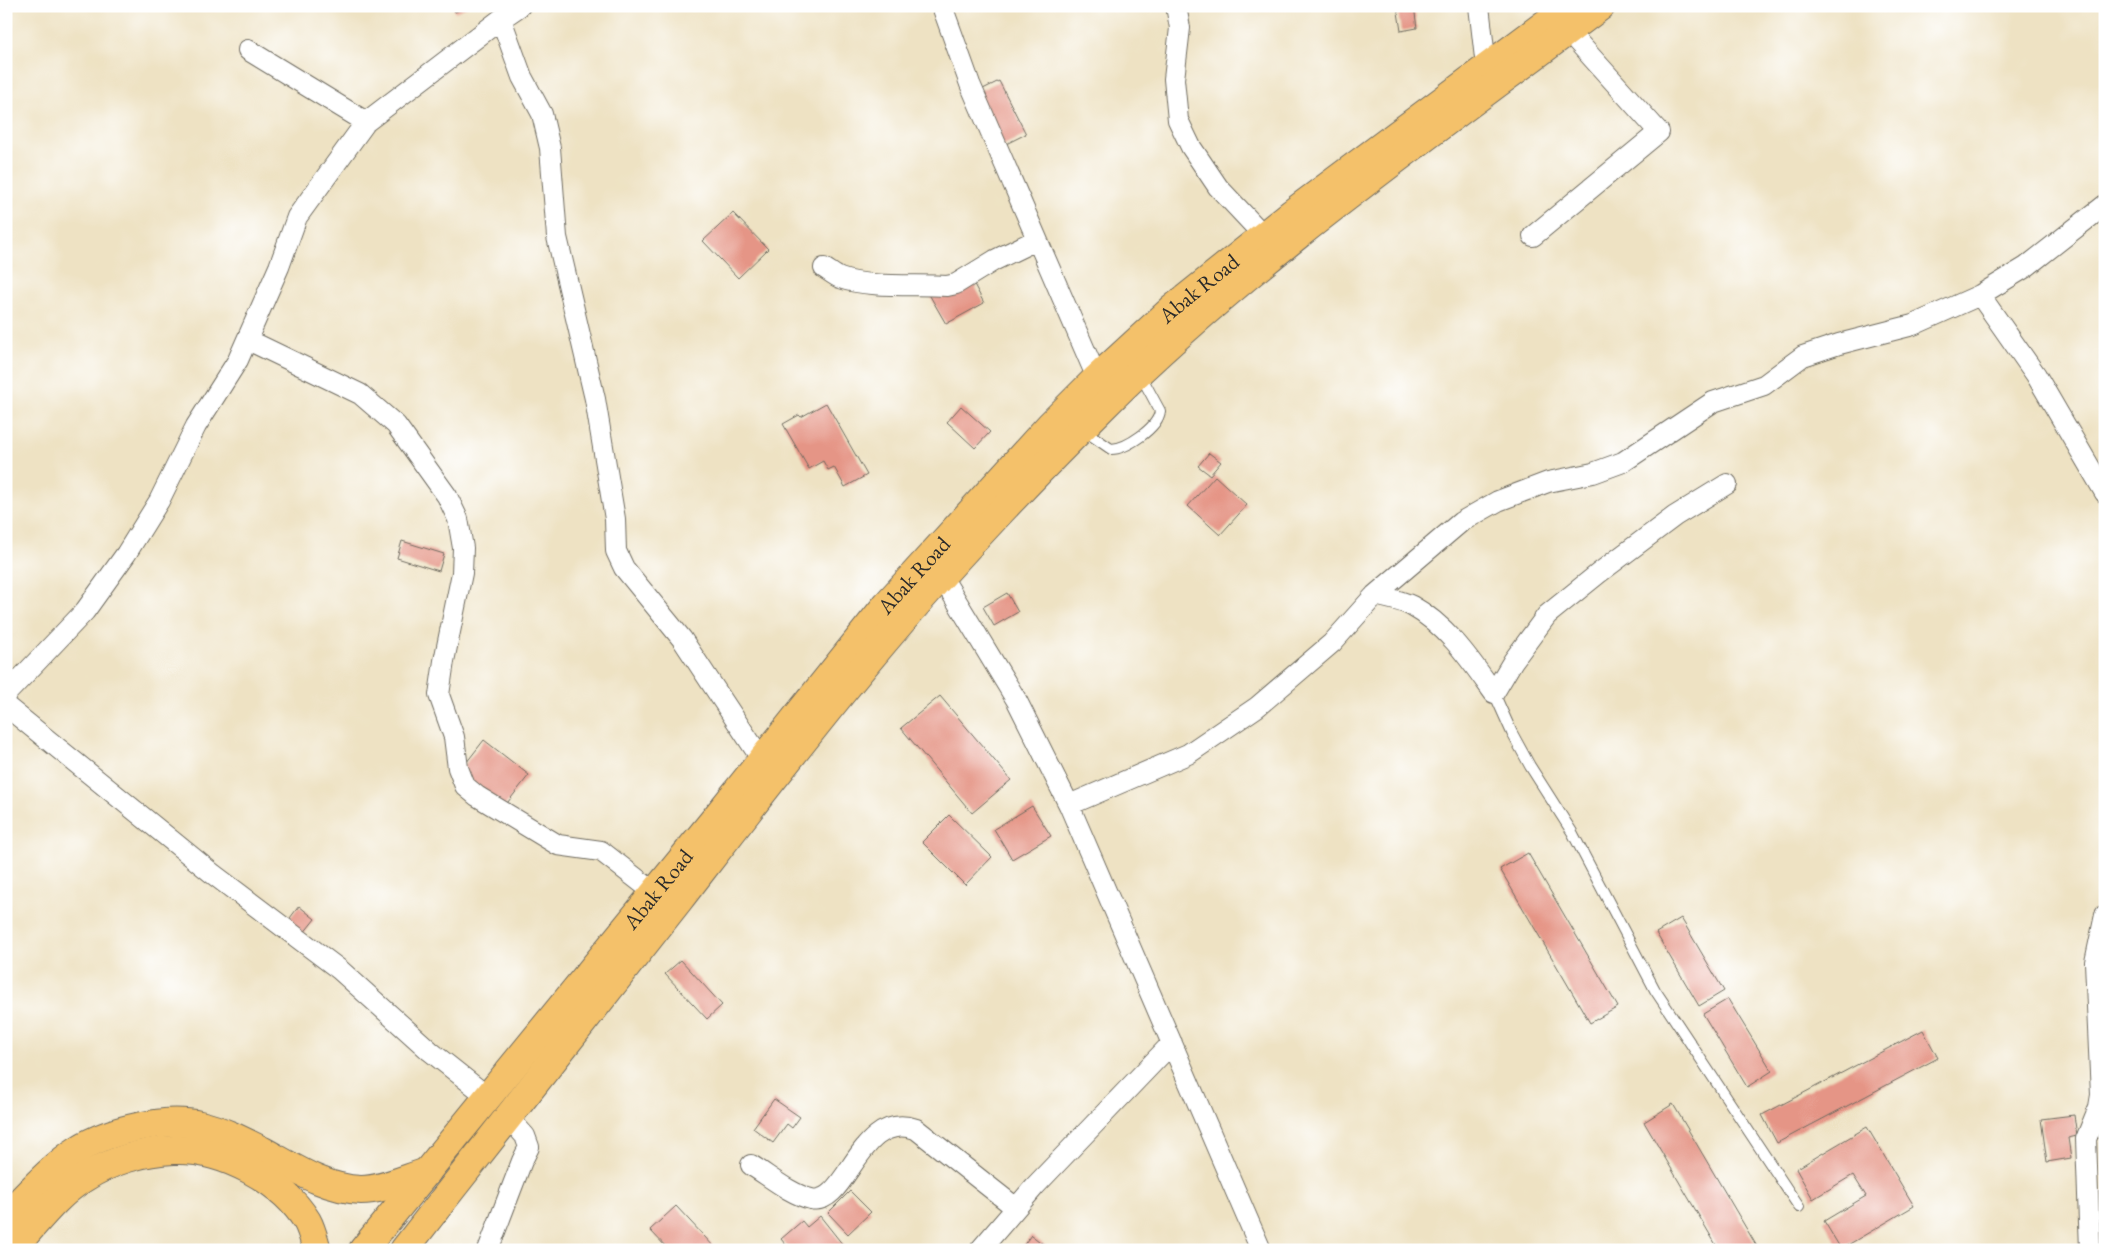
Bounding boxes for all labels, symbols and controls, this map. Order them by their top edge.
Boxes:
street label: Abak Road [1151,246,1245,330]
street label: Abak Road [870,529,957,621]
street label: Abak Road [615,842,700,936]

